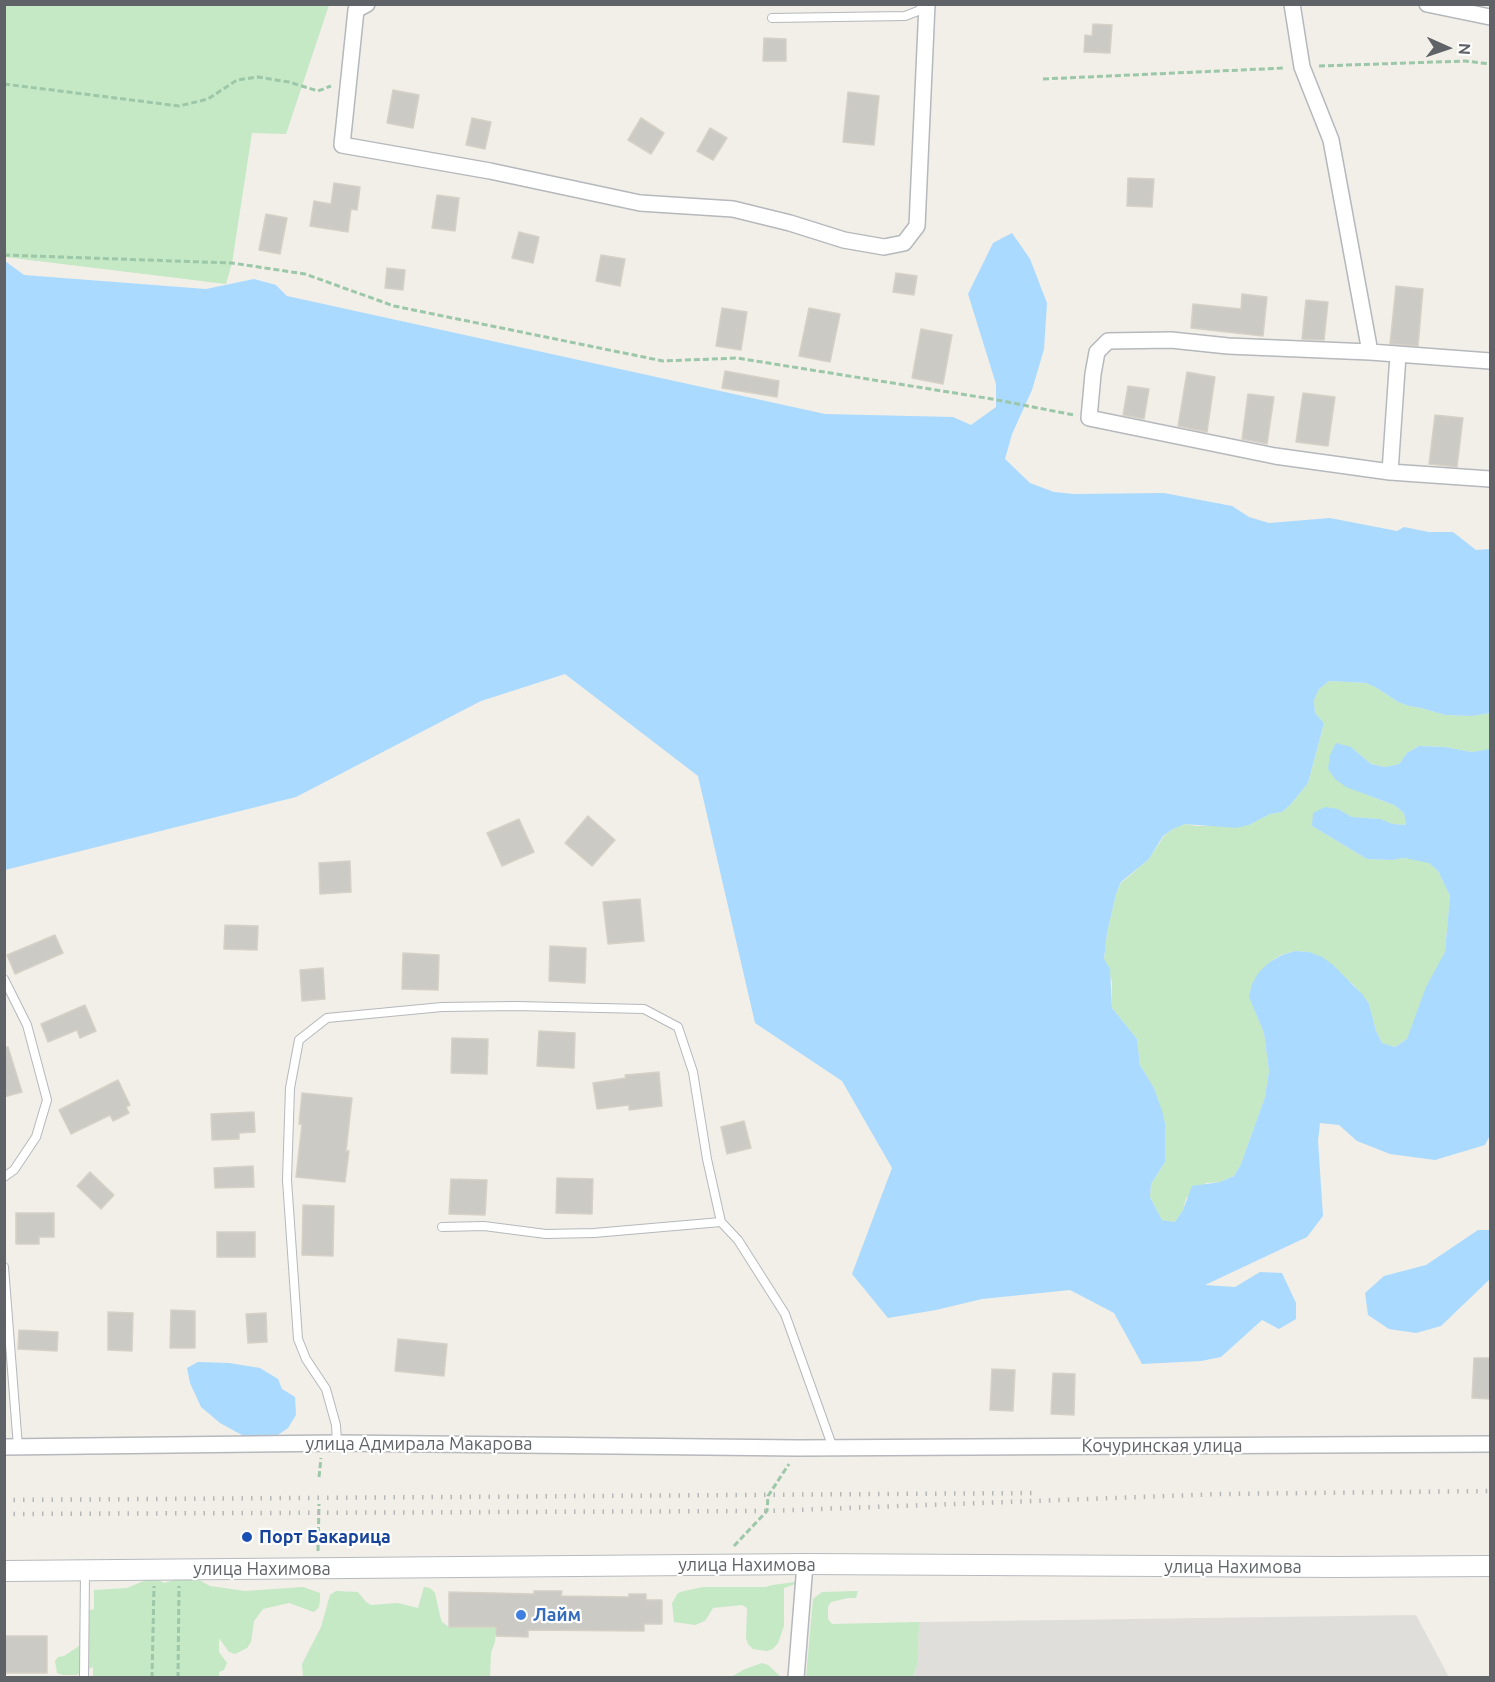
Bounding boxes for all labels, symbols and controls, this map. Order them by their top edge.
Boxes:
north arrow [1417,18,1477,78]
text: N [1456,43,1474,55]
street label: улица Адмирала Макарова [305,1433,533,1455]
street label: Кочуринская улица [1081,1435,1243,1457]
place label: Порт Бакарица [259,1526,391,1548]
marker: Порт Бакарица [240,1530,254,1544]
street label: улица Нахимова [678,1554,816,1576]
street label: улица Нахимова [1164,1556,1302,1578]
street label: улица Нахимова [193,1558,331,1580]
place label: Лайм [533,1604,581,1626]
marker: Лайм [514,1608,528,1622]

